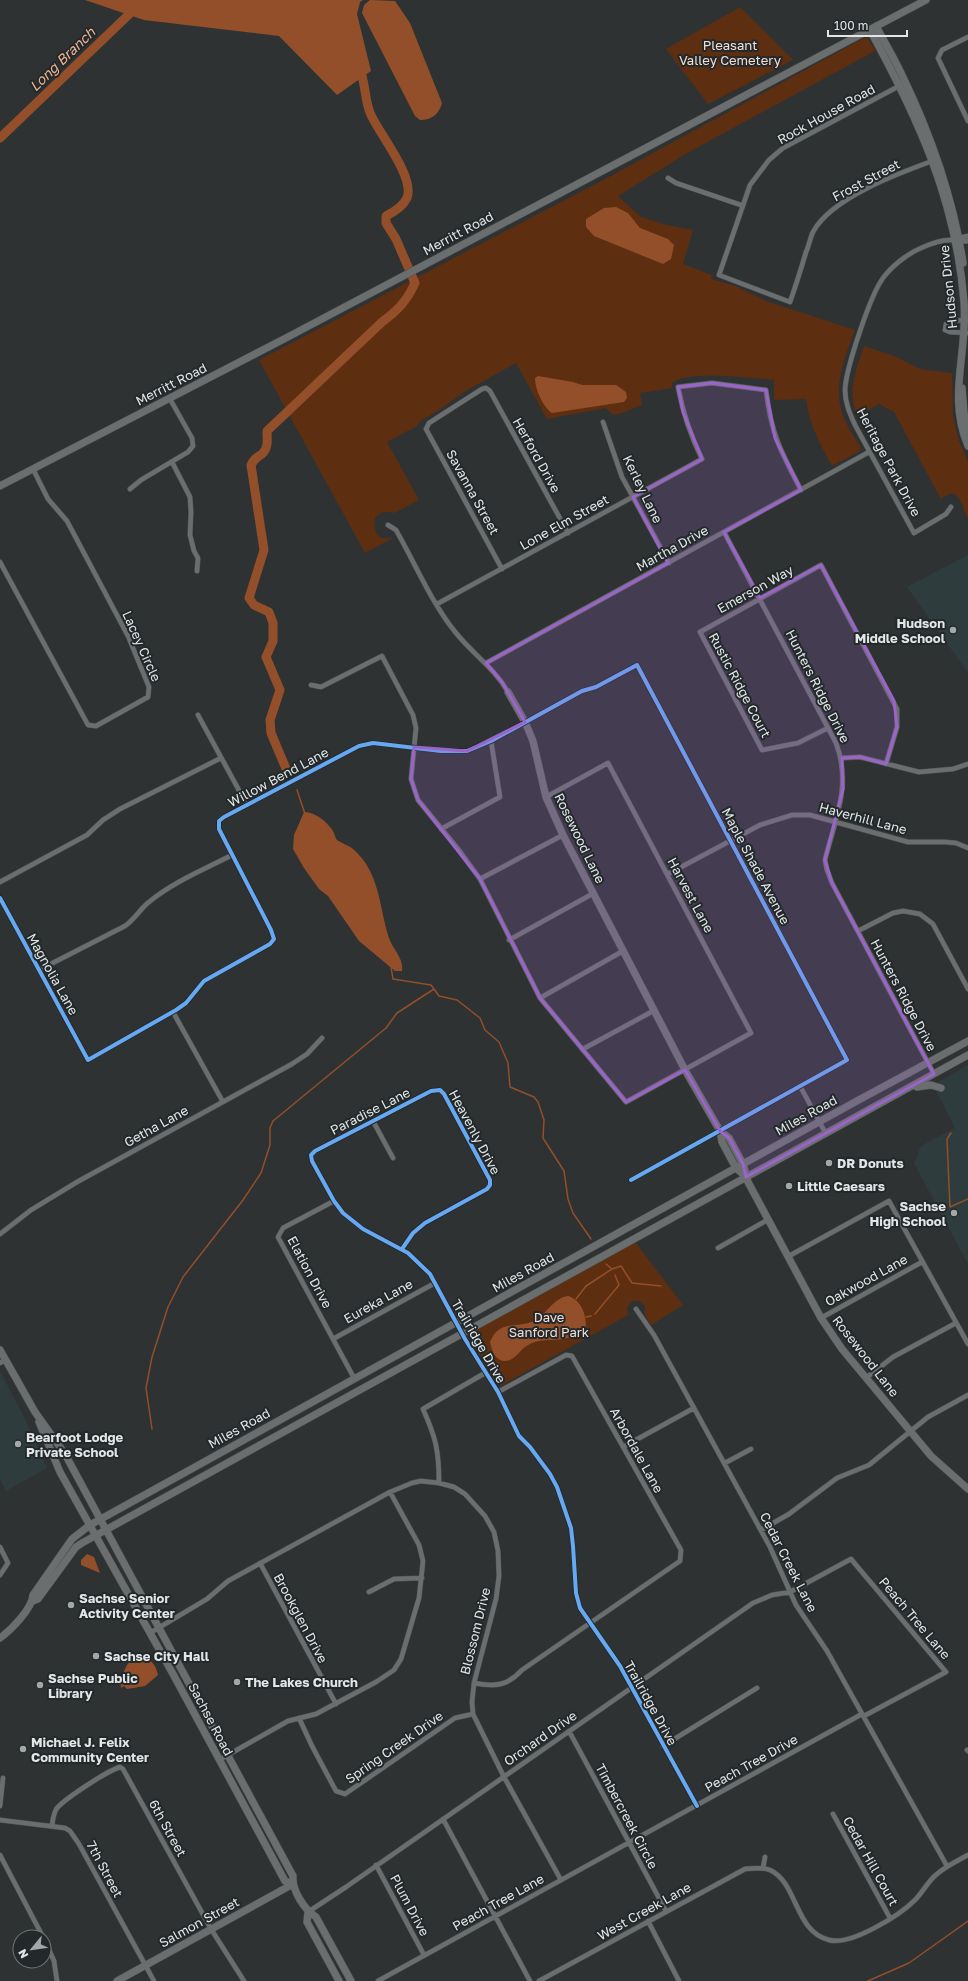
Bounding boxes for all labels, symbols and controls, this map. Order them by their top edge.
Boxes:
scale bar [828,12,907,38]
text: 100 m [834,18,868,33]
water label: Long Branch [26,23,99,94]
park label: Pleasant Valley Cemetery [679,37,782,68]
street label: Rock House Road [774,81,878,147]
street label: Frost Street [829,155,903,205]
street label: Merritt Road [420,208,496,258]
street label: Hudson Drive [936,244,960,330]
street label: Merritt Road [133,359,209,409]
street label: Heritage Park Drive [854,405,924,519]
street label: Herford Drive [510,415,564,495]
street label: Savanna Street [443,447,503,537]
street label: Kerley Lane [620,452,666,526]
street label: Lone Elm Street [517,491,611,553]
street label: Martha Drive [633,522,711,574]
street label: Emerson Way [714,561,796,616]
street label: Lacey Circle [119,608,165,684]
place label: Hudson Middle School [855,615,946,646]
marker: Hudson Middle School [948,625,958,635]
street label: Hunters Ridge Drive [783,627,853,745]
street label: Rustic Ridge Court [706,630,774,740]
street label: Willow Bend Lane [225,744,331,810]
street label: Rosewood Lane [551,790,609,886]
street label: Haverhill Lane [817,799,909,837]
street label: Maple Shade Avenue [718,805,794,927]
street label: Harvest Lane [664,855,718,935]
street label: Magnolia Lane [24,930,82,1018]
street label: Hunters Ridge Drive [868,936,940,1054]
street label: Paradise Lane [327,1084,413,1138]
street label: Heavenly Drive [446,1087,504,1177]
street label: Miles Road [772,1091,840,1139]
street label: Getha Lane [121,1102,191,1150]
place label: DR Donuts [837,1155,904,1171]
marker: DR Donuts [824,1158,834,1168]
place label: Little Caesars [797,1178,885,1194]
marker: Little Caesars [784,1181,794,1191]
place label: Sachse High School [869,1198,947,1229]
marker: Sachse High School [949,1208,959,1218]
street label: Elation Drive [284,1233,336,1311]
street label: Miles Road [489,1248,557,1296]
street label: Oakwood Lane [822,1251,910,1309]
street label: Eureka Lane [341,1275,415,1327]
street label: Trailridge Drive [448,1296,510,1386]
park label: Dave Sanford Park [509,1309,590,1340]
street label: Rosewood Lane [829,1312,903,1400]
street label: Miles Road [205,1404,273,1452]
street label: Arbordale Lane [607,1405,667,1495]
place label: Bearfoot Lodge Private School [26,1429,124,1460]
marker: Bearfoot Lodge Private School [13,1439,23,1449]
street label: Cedar Creek Lane [757,1509,821,1615]
street label: Brookglen Drive [271,1570,331,1666]
street label: Peach Tree Lane [876,1574,954,1662]
street label: Blossom Drive [456,1586,494,1676]
place label: Sachse Senior Activity Center [79,1590,175,1621]
marker: Sachse Senior Activity Center [66,1600,76,1610]
place label: Sachse City Hall [104,1648,210,1664]
marker: Sachse City Hall [91,1651,101,1661]
street label: Trailridge Drive [621,1658,681,1748]
place label: Sachse Public Library [48,1670,138,1701]
place label: The Lakes Church [245,1674,358,1690]
marker: The Lakes Church [232,1677,242,1687]
marker: Sachse Public Library [35,1680,45,1690]
street label: Sachse Road [185,1680,237,1758]
street label: Spring Creek Drive [342,1707,446,1787]
street label: Orchard Drive [500,1707,580,1769]
street label: Peach Tree Drive [702,1731,800,1795]
place label: Michael J. Felix Community Center [31,1734,149,1765]
marker: Michael J. Felix Community Center [18,1744,28,1754]
street label: Timbercreek Circle [592,1761,662,1871]
street label: 6th Street [146,1797,190,1859]
street label: Cedar Hill Court [840,1813,902,1909]
street label: 7th Street [83,1838,127,1900]
street label: Peach Tree Lane [449,1870,547,1934]
street label: Plum Drive [387,1871,433,1939]
street label: West Creek Lane [594,1879,694,1943]
street label: Salmon Street [156,1893,242,1951]
north arrow [12,1929,52,1969]
text: N [15,1947,31,1961]

